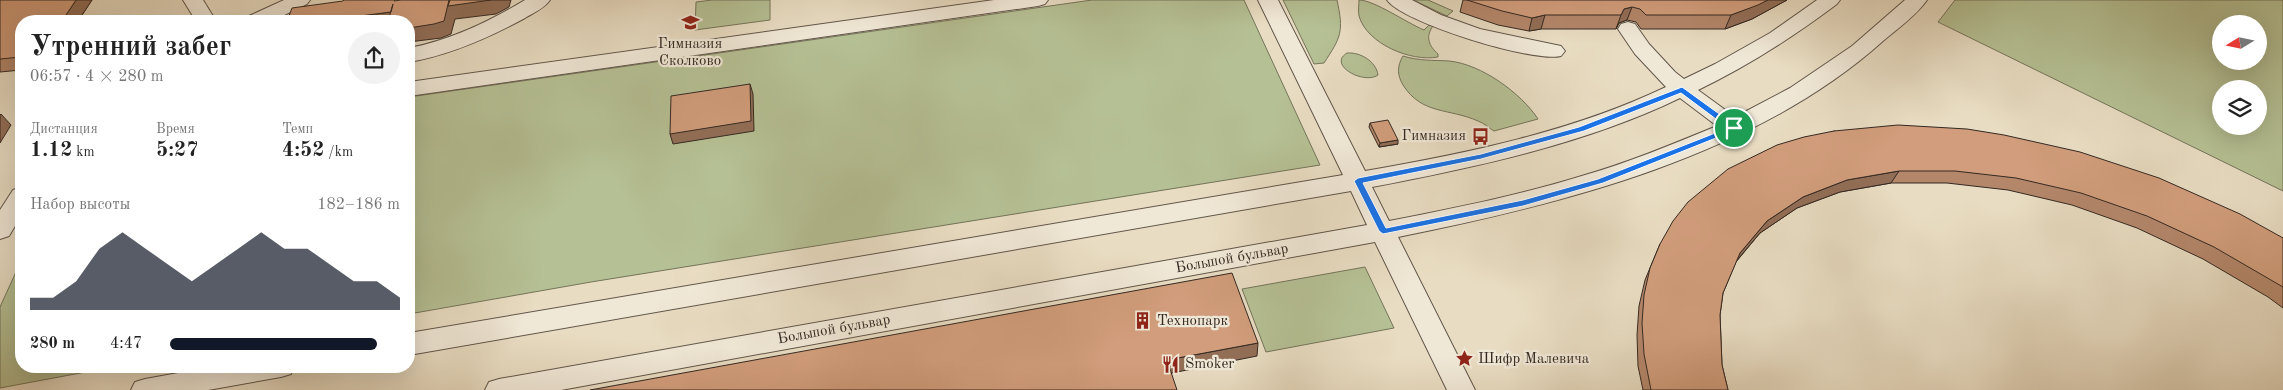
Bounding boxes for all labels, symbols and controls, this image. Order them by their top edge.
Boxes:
school or university icon: Гимназия Сколково [680,13,700,33]
north arrow [2212,15,2268,70]
map controls [2212,15,2267,135]
button: share [348,32,400,84]
text: Утренний забег [30,34,231,62]
place label: Гимназия Сколково [658,37,722,69]
text: 06:57 · 4 × 280 m [30,69,163,85]
button: layers [2212,80,2267,135]
pin [1713,107,1755,149]
icon: arrive [1720,114,1748,142]
text: Дистанция [30,122,98,136]
text: Время [156,122,195,136]
text: Темп [282,122,313,136]
bus stop icon: Гимназия [1470,126,1490,146]
place label: Гимназия [1402,129,1466,144]
text: 1.12 [30,140,72,161]
text: 5:27 [156,140,198,161]
text: 4:52 [282,140,324,161]
text: km [72,145,95,159]
text: /km [324,145,353,159]
text: Набор высоты [30,197,130,213]
text: 182–186 m [317,197,400,213]
street label: Большой бульвар [1174,242,1290,276]
building icon: Технопарк [1133,311,1153,331]
street label: Большой бульвар [776,313,892,347]
place label: Технопарк [1157,314,1228,329]
text: 280 m [30,336,75,352]
text: 4:47 [110,336,142,352]
place icon: Шифр Малевича [1454,349,1474,369]
place label: Шифр Малевича [1478,352,1590,367]
restaurant icon: Smoker [1161,354,1181,374]
place label: Smoker [1185,357,1235,372]

